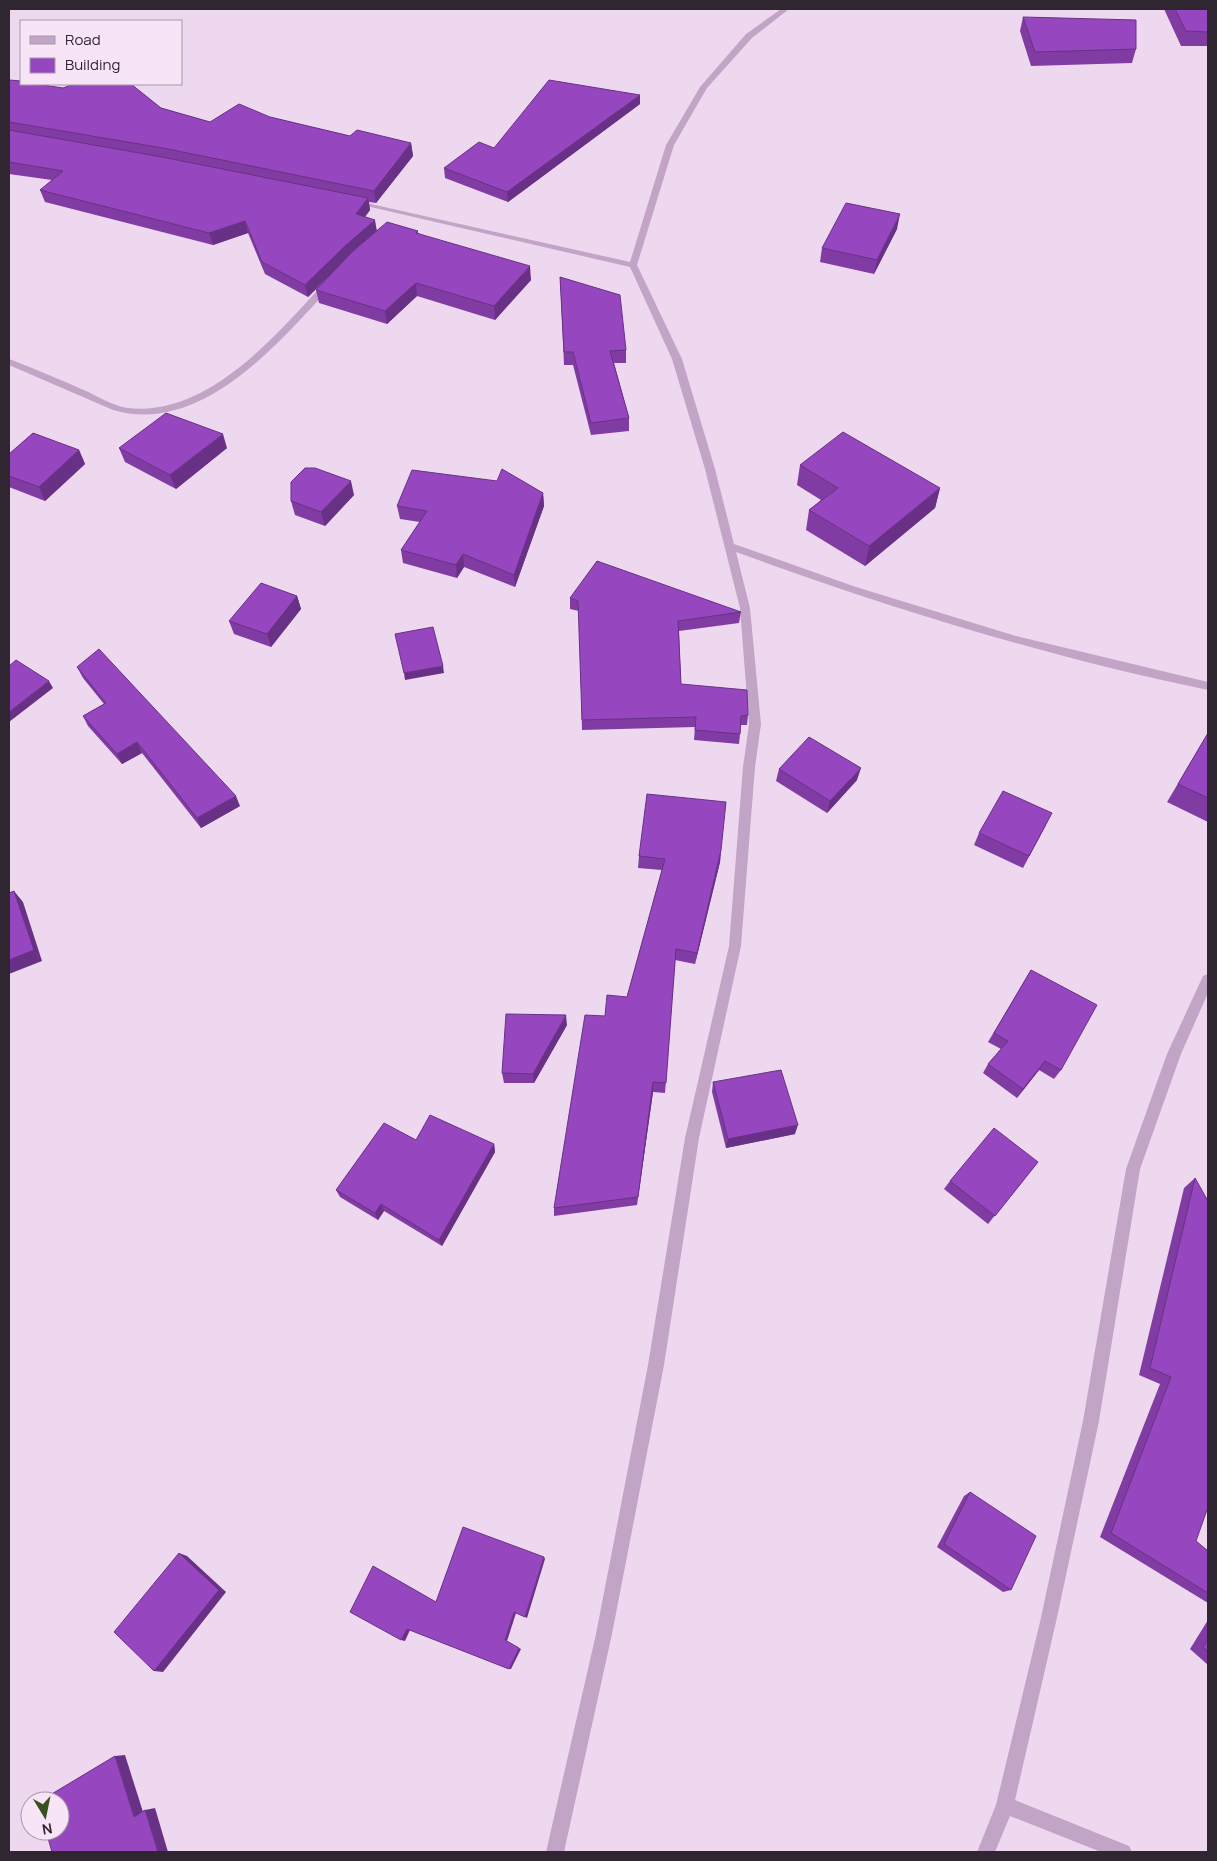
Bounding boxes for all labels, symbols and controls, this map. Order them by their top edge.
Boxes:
legend [20,20,182,85]
text: Road [65,29,101,50]
text: Building [65,54,120,75]
north arrow [20,1791,70,1841]
text: N [41,1819,54,1840]

